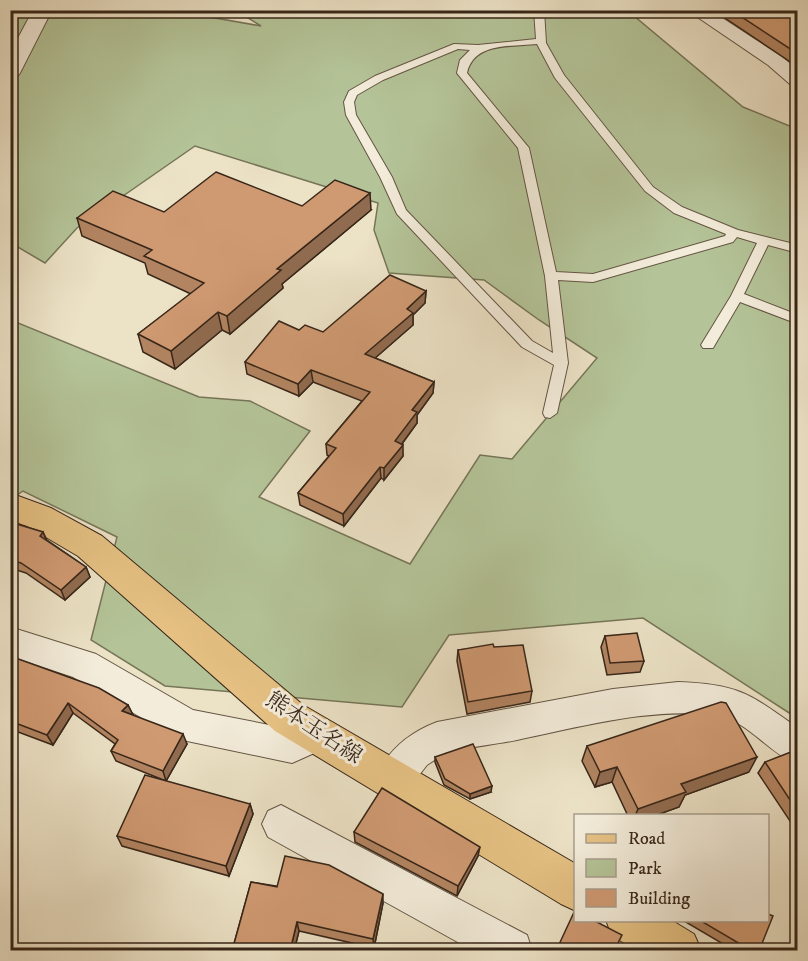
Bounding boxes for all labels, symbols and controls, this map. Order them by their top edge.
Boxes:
street label: 熊本玉名線 [261,686,367,770]
legend [574,814,769,922]
text: Road [628,828,665,850]
text: Park [628,858,662,880]
text: Building [628,888,690,910]

